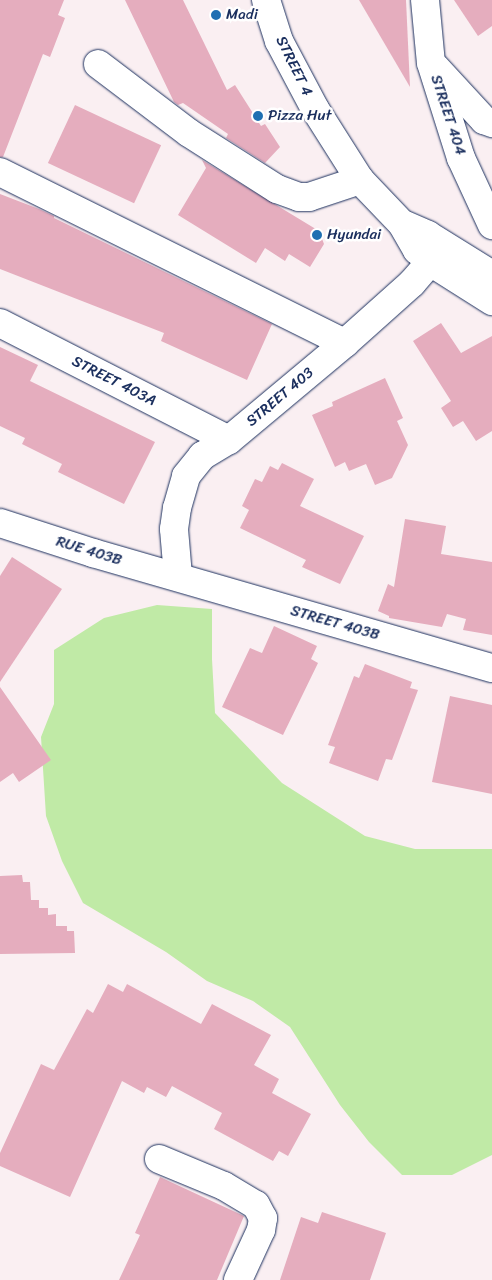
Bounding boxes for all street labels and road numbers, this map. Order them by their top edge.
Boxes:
street label: STREET 4 [272,33,316,99]
street label: STREET 404 [427,73,469,157]
street label: STREET 403A [69,352,159,410]
street label: STREET 403 [243,364,317,430]
street label: RUE 403B [54,532,124,570]
street label: STREET 403B [288,602,382,644]

